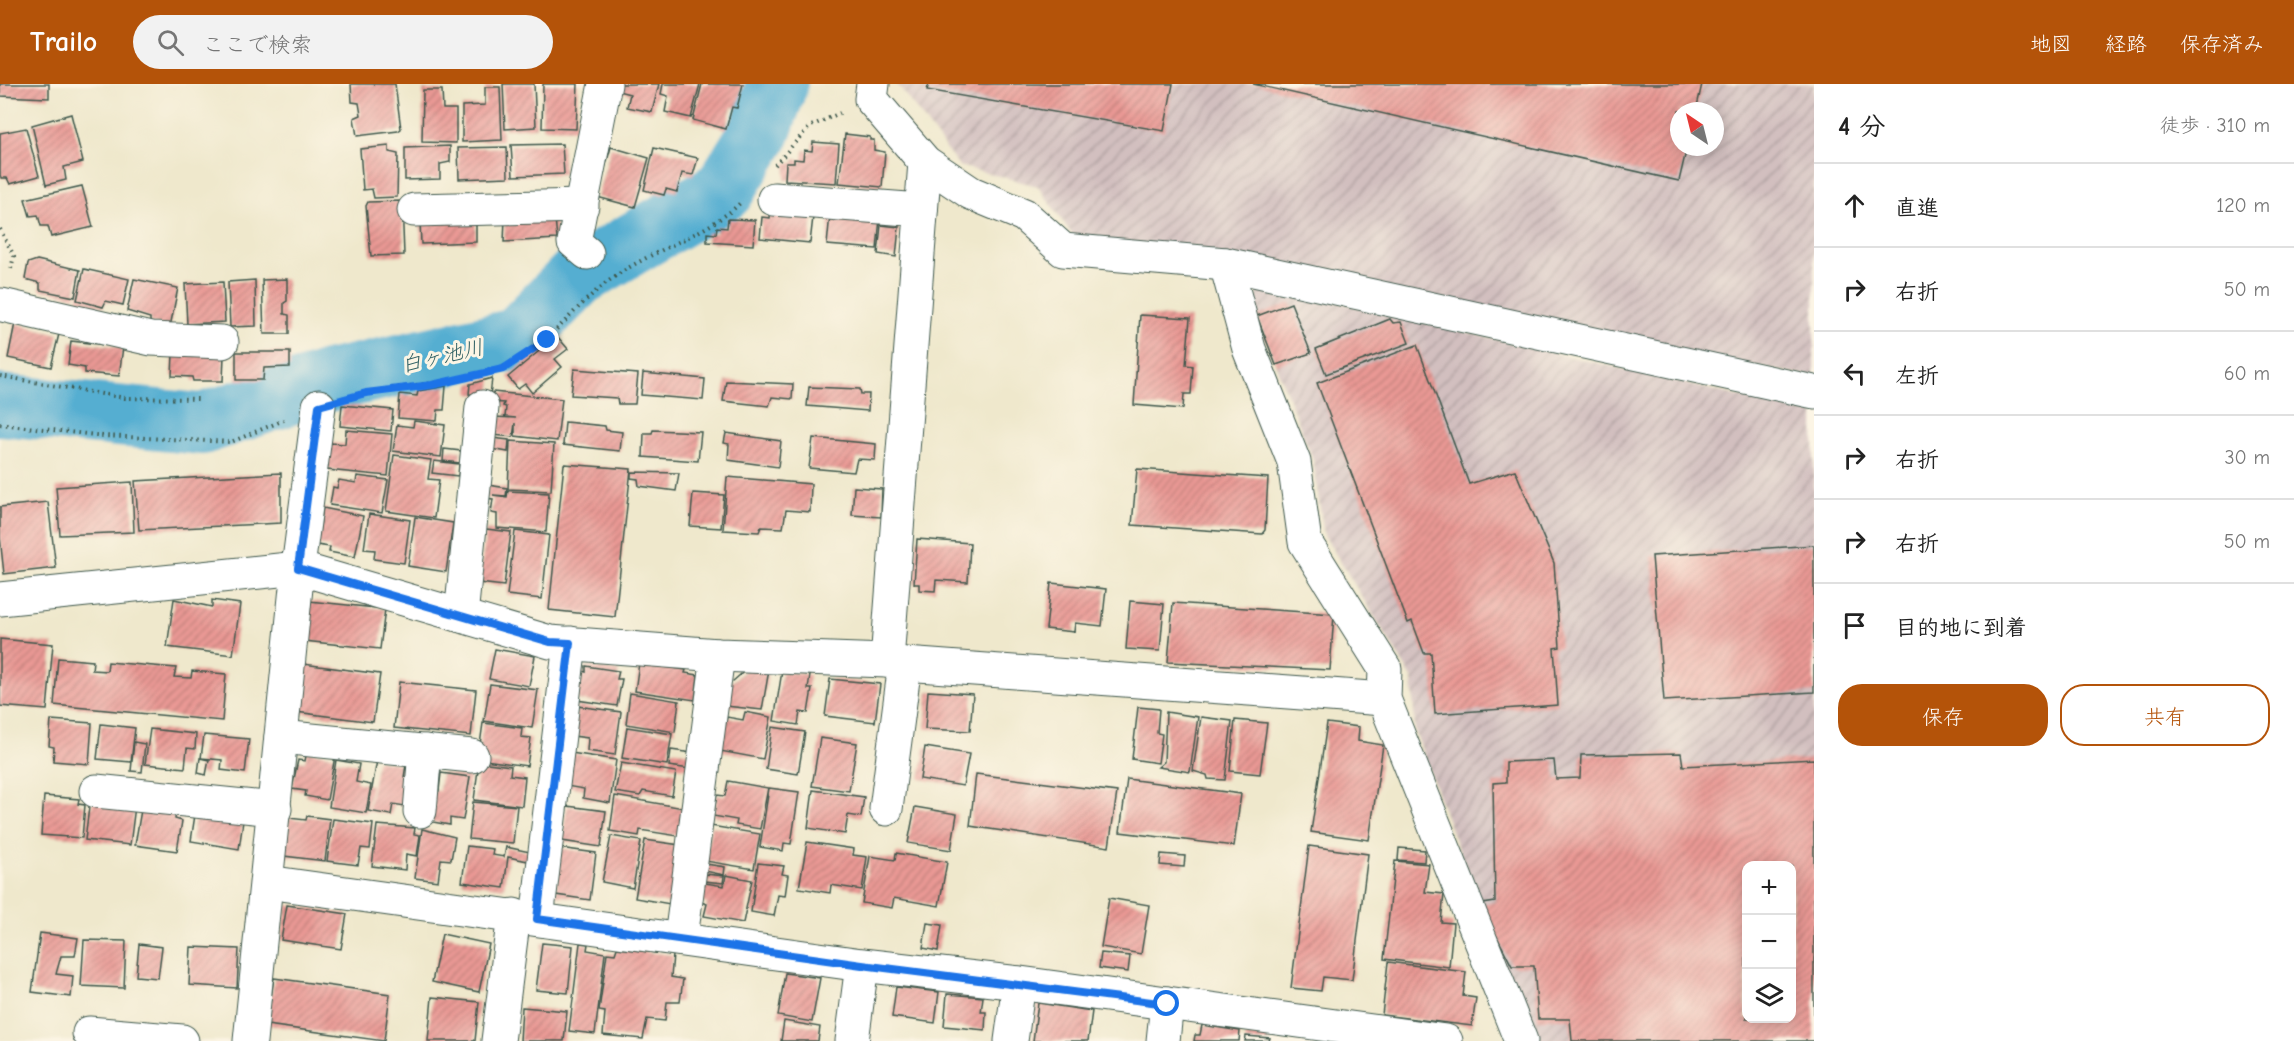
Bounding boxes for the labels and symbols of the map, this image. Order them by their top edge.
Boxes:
north arrow [1670,102,1724,156]
route end [533,326,559,352]
water label: 白ヶ池川 [398,335,486,377]
route start [1153,990,1179,1016]

